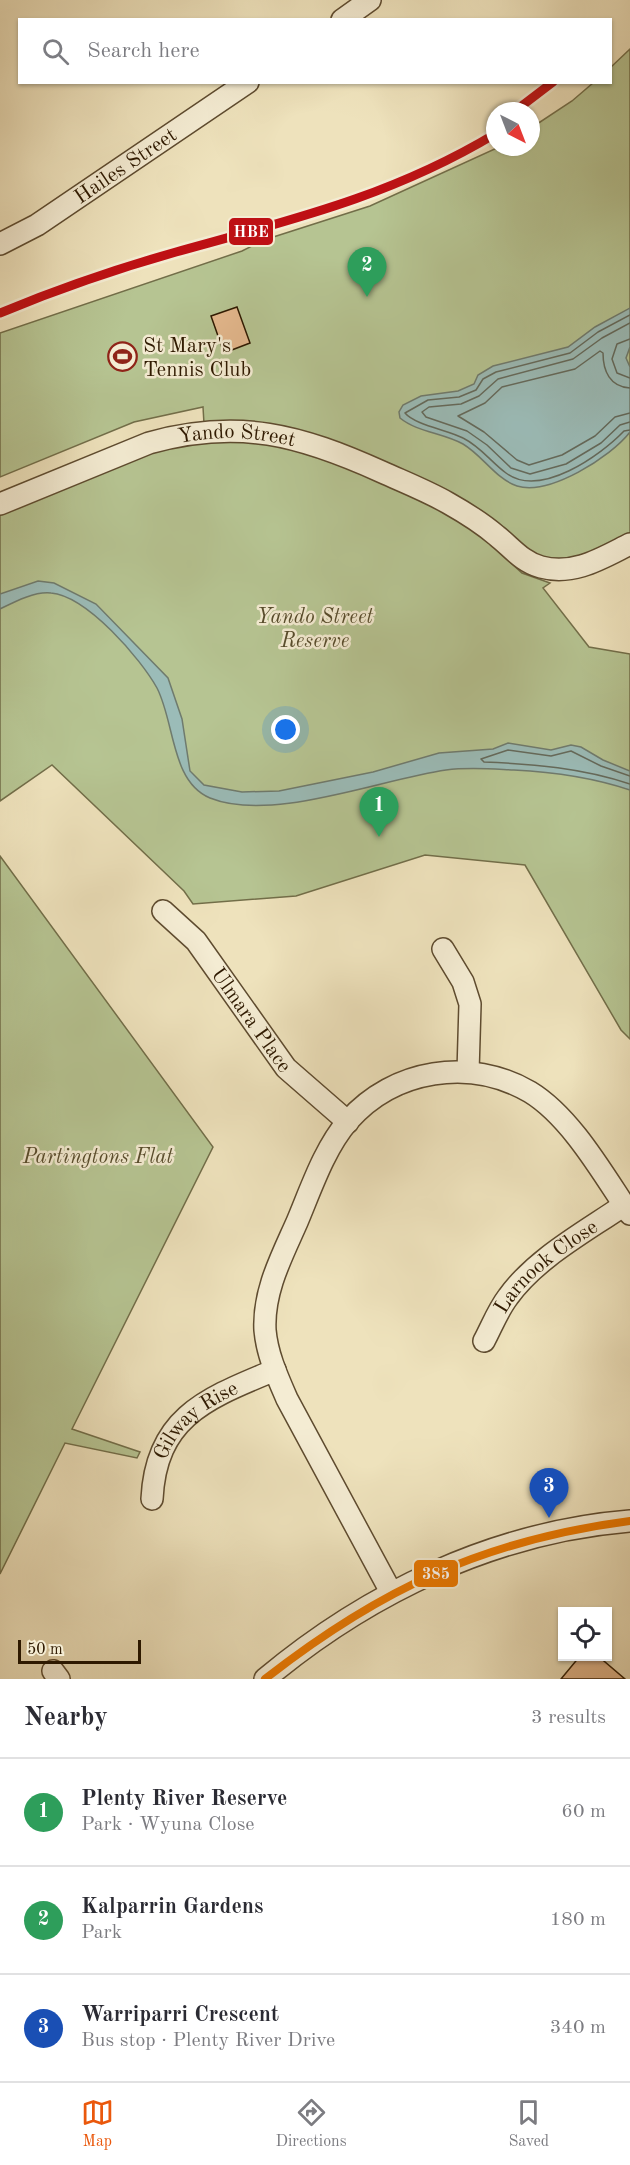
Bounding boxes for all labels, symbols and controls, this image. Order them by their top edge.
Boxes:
search box [18,18,612,84]
icon: search [39,35,72,68]
text: Search here [87,40,200,62]
north arrow [486,102,540,156]
street label: Hailes Street [71,125,181,209]
line badge: HBE [228,217,274,246]
text: HBE [233,225,269,241]
pin: 2 [348,248,386,297]
place label: St Mary's Tennis Club [143,336,251,381]
sports icon: St Mary's Tennis Club [106,341,138,373]
street label: Yando Street [176,422,298,451]
park label: Yando Street Reserve [257,607,374,652]
your location [271,715,300,744]
pin: 1 [360,788,398,837]
street label: Ulmara Place [206,964,295,1077]
park label: Partingtons Flat [22,1147,173,1168]
street label: Larnook Close [491,1217,602,1317]
street label: Gilway Rise [151,1378,241,1463]
pin: 3 [530,1468,568,1518]
line badge: 385 [413,1559,459,1588]
text: 385 [422,1567,450,1583]
map controls [558,1607,612,1661]
button: locate [558,1607,612,1661]
scale bar [18,1637,141,1664]
text: 50 m [27,1642,63,1658]
text: Nearby [24,1705,108,1731]
text: 3 results [531,1708,606,1728]
text: Plenty River Reserve [81,1788,287,1810]
text: 1 [38,1802,49,1822]
text: 60 m [561,1802,606,1822]
text: Park · Wyuna Close [81,1815,255,1835]
text: Kalparrin Gardens [81,1896,264,1918]
text: 2 [38,1910,49,1930]
text: 180 m [550,1910,606,1930]
text: Park [81,1923,122,1943]
text: Warriparri Crescent [81,2004,279,2026]
text: 3 [38,2018,49,2038]
text: 340 m [550,2018,606,2038]
text: Bus stop · Plenty River Drive [81,2031,335,2051]
tab: Map [81,2096,114,2152]
tab: Directions [276,2096,347,2152]
tab: Saved [508,2096,549,2152]

